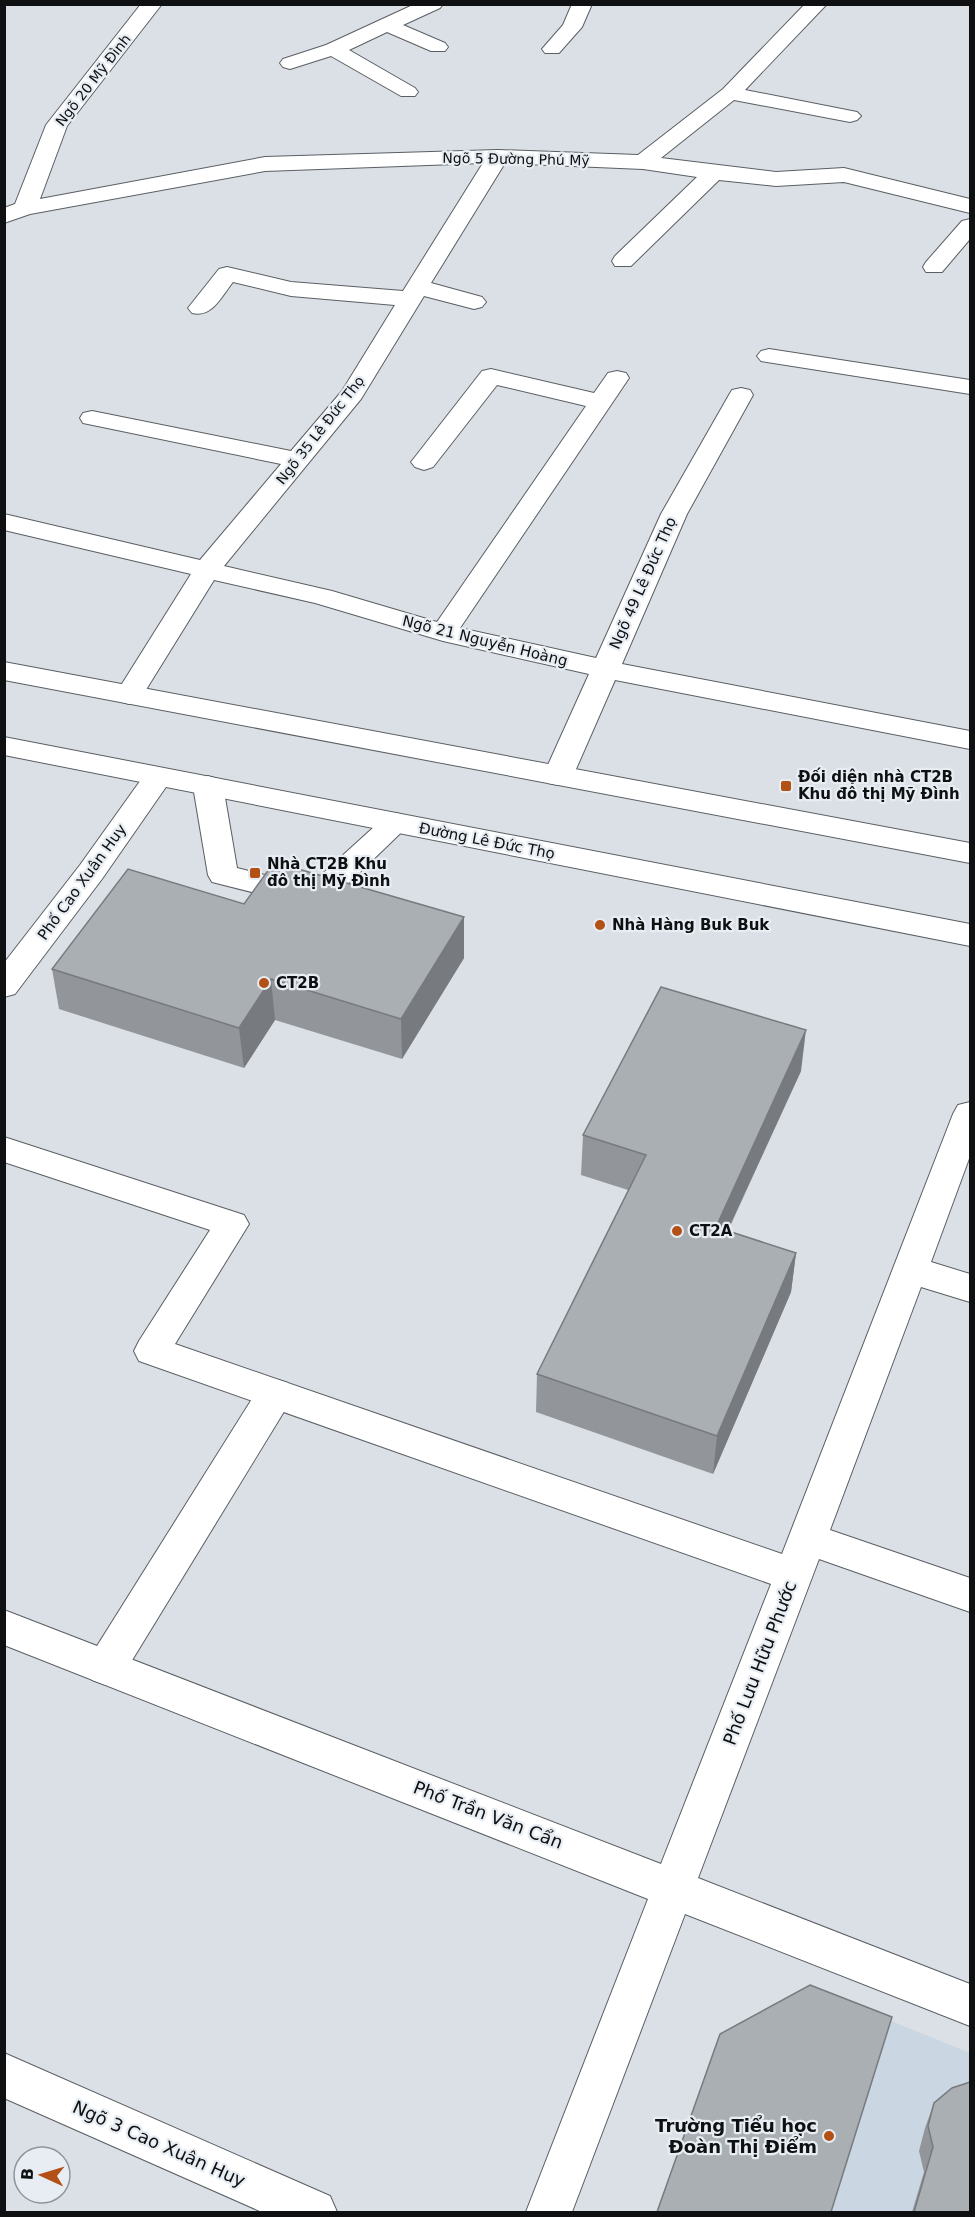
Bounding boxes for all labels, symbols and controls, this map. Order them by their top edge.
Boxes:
street label: Ngõ 20 Mỹ Đình [52,31,134,129]
street label: Ngõ 5 Đường Phú Mỹ [442,150,590,168]
street label: Ngõ 35 Lê Đức Thọ [273,373,367,487]
street label: Ngõ 49 Lê Đức Thọ [606,514,680,652]
street label: Ngõ 21 Nguyễn Hoàng [400,612,570,670]
place label: Đối diện nhà CT2B Khu đô thị Mỹ Đình [798,767,960,803]
marker: Đối diện nhà CT2B Khu đô thị Mỹ Đình [779,779,793,793]
street label: Đường Lê Đức Thọ [417,819,557,863]
street label: Phố Cao Xuân Huy [34,820,130,944]
place label: Nhà CT2B Khu đô thị Mỹ Đình [267,855,390,890]
marker: Nhà CT2B Khu đô thị Mỹ Đình [248,866,262,880]
place label: Nhà Hàng Buk Buk [612,916,770,934]
marker: Nhà Hàng Buk Buk [593,918,607,932]
place label: CT2B [276,974,319,992]
marker: CT2B [257,976,271,990]
place label: CT2A [689,1222,733,1240]
marker: CT2A [670,1224,684,1238]
street label: Phố Lưu Hữu Phước [719,1578,801,1748]
street label: Phố Trần Văn Cẩn [410,1776,566,1853]
street label: Ngõ 3 Cao Xuân Huy [70,2096,249,2191]
place label: Trường Tiểu học Đoàn Thị Điểm [655,2115,817,2157]
marker: Trường Tiểu học Đoàn Thị Điểm [822,2129,836,2143]
north arrow [12,2145,72,2205]
text: B [18,2167,37,2181]

